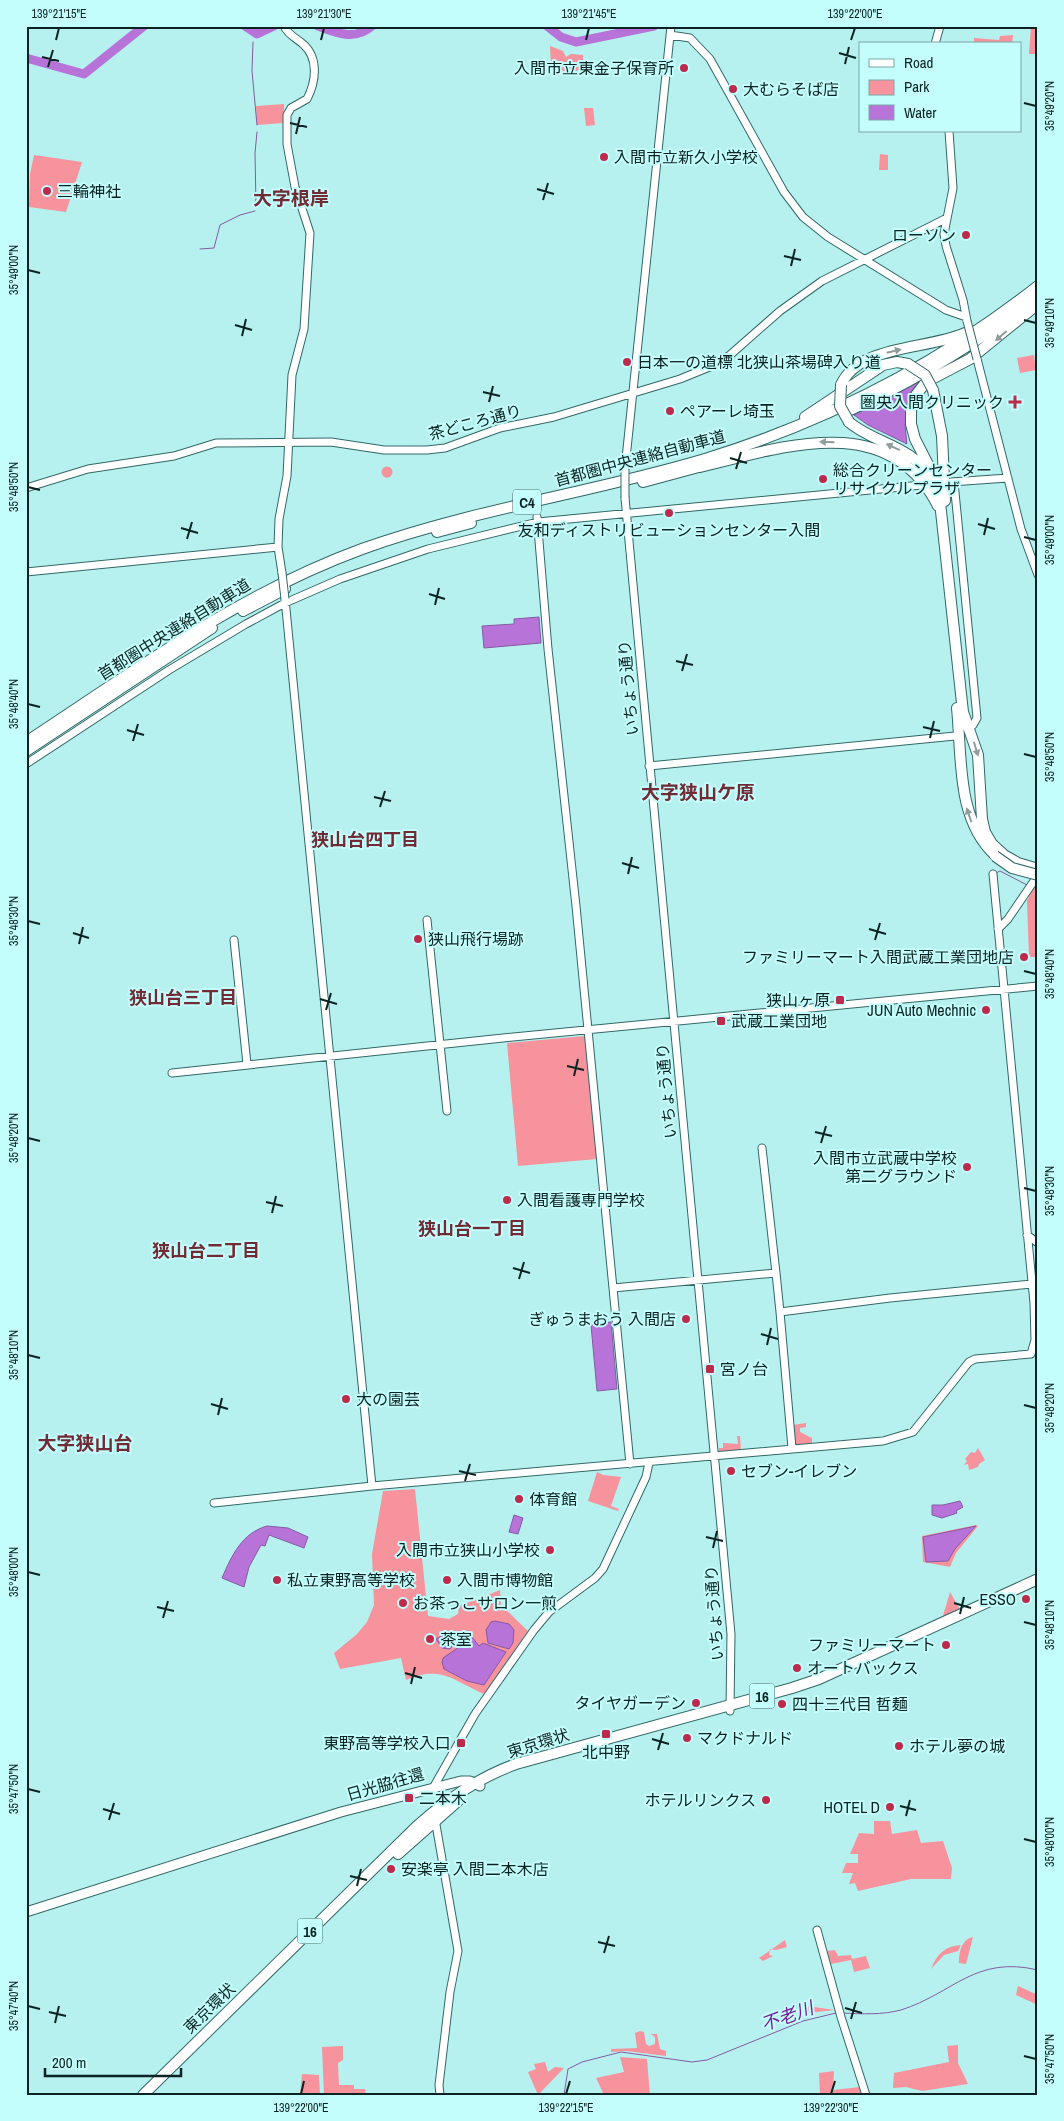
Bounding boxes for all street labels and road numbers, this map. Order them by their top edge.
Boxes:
street label: 茶どころ通り [426,399,524,445]
street label: 首都圏中央連絡自動車道 [552,425,728,491]
road number: C4 [513,490,541,514]
street label: 首都圏中央連絡自動車道 [94,573,254,685]
street label: いちょう通り [613,639,643,737]
street label: いちょう通り [651,1042,681,1140]
street label: いちょう通り [700,1564,728,1662]
road number: 16 [750,1684,774,1708]
street label: 東京環状 [504,1723,572,1763]
street label: 日光脇往還 [344,1762,426,1806]
road number: 16 [298,1918,322,1944]
street label: 東京環状 [178,1978,240,2038]

